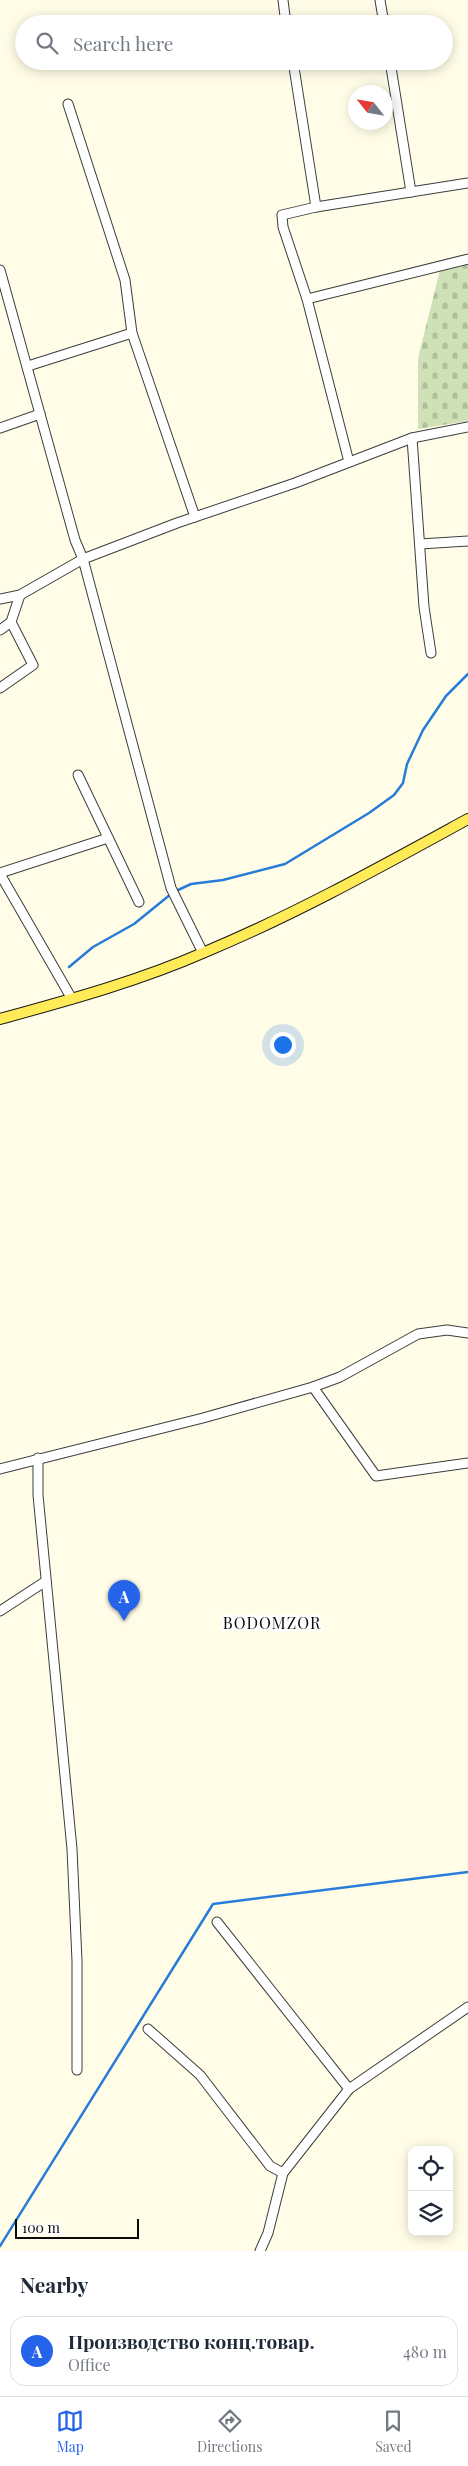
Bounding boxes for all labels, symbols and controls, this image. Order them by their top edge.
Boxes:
search box [15,15,453,70]
icon: search [33,29,61,57]
text: Search here [73,30,173,56]
north arrow [348,85,393,130]
your location [270,1032,296,1058]
pin: A [108,1580,140,1621]
district label: BODOMZOR [223,1612,321,1633]
map controls [408,2146,453,2236]
button: locate [408,2146,453,2191]
button: layers [408,2191,453,2236]
scale bar [15,2216,139,2239]
text: 100 m [22,2218,60,2237]
text: Nearby [20,2270,89,2298]
text: Производство конц.товар. [68,2328,315,2354]
text: A [32,2341,42,2362]
text: 480 m [403,2341,447,2362]
text: Office [68,2354,111,2375]
tab: Map [56,2407,84,2456]
tab: Directions [197,2407,263,2456]
tab: Saved [375,2407,412,2456]

